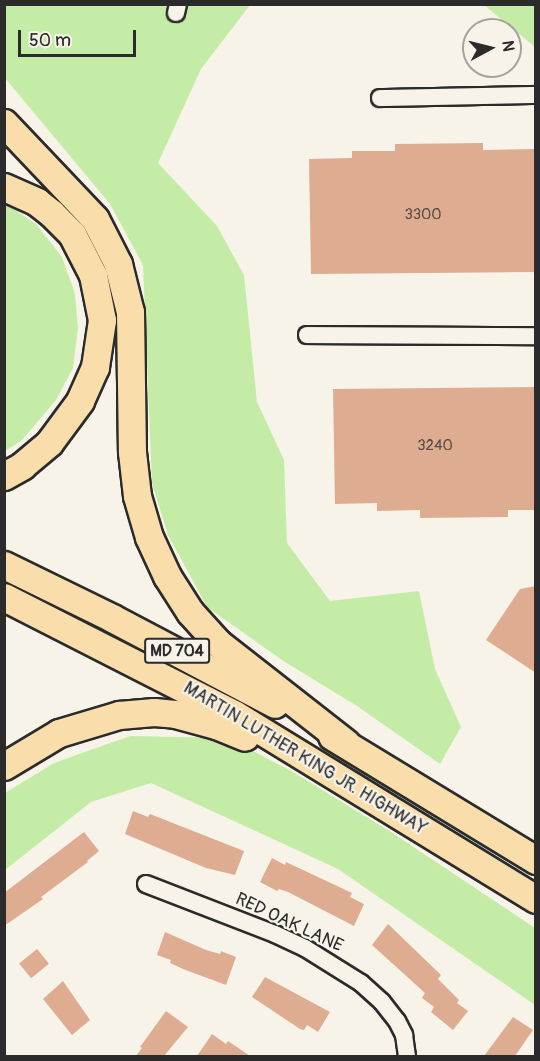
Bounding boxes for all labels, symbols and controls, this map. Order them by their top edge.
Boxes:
scale bar [21,18,140,56]
north arrow [462,18,522,78]
text: 50 m [29,29,71,52]
text: N [497,39,518,53]
house number: 3300 [404,206,442,224]
house number: 3240 [417,437,453,455]
road number: MD 704 [144,638,210,664]
street label: MARTIN LUTHER KING JR. HIGHWAY [179,678,431,840]
street label: RED OAK LANE [232,889,346,957]

